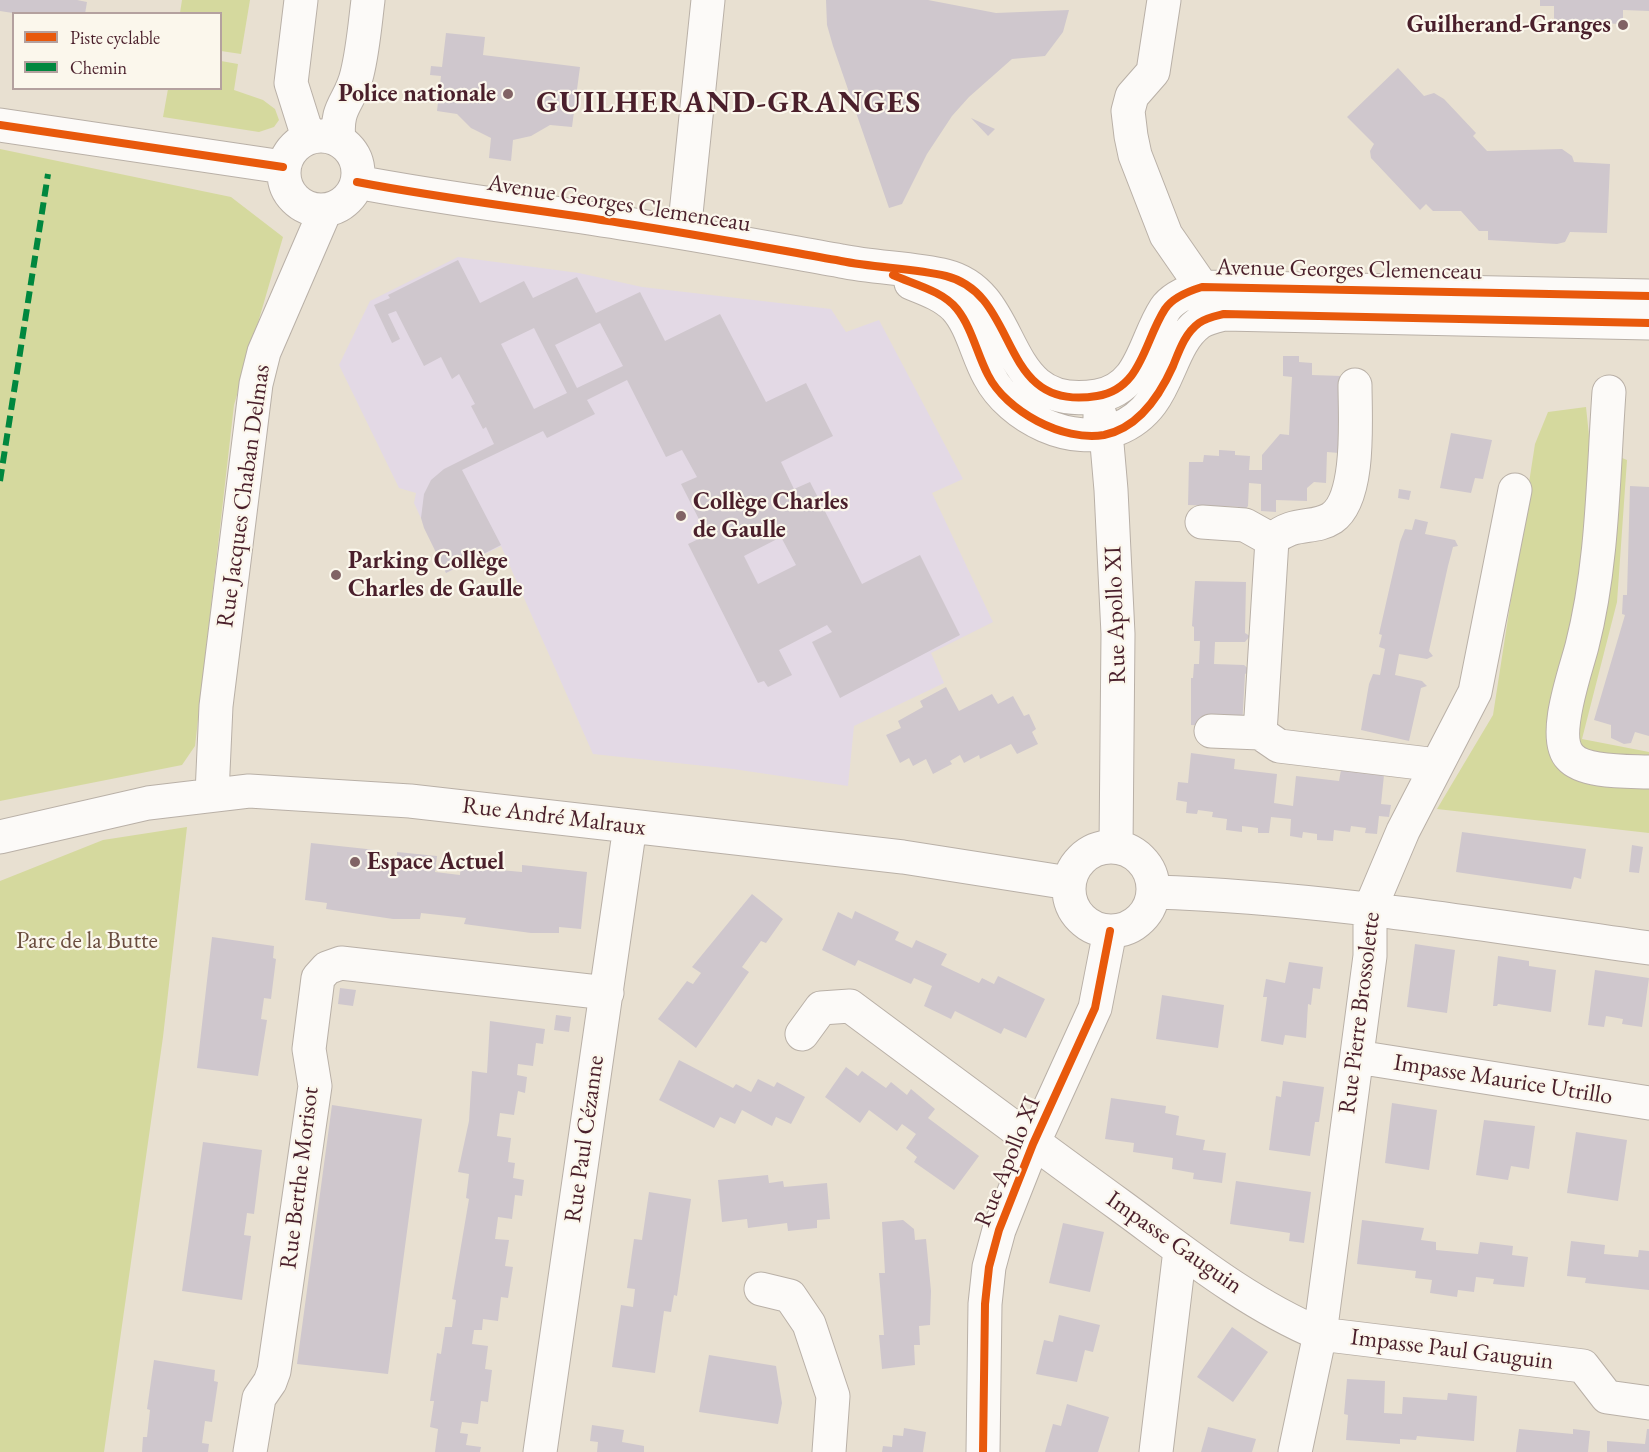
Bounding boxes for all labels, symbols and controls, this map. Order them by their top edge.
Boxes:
place label: Guilherand-Granges [1407,11,1611,39]
legend [12,12,222,90]
marker: Guilherand-Granges [1616,18,1630,32]
text: Piste cyclable [70,26,160,49]
text: Chemin [70,56,127,79]
place label: Police nationale [338,80,496,108]
district label: GUILHERAND-GRANGES [536,86,922,122]
marker: Police nationale [501,87,515,101]
street label: Avenue Georges Clemenceau [485,169,753,239]
street label: Avenue Georges Clemenceau [1216,253,1482,287]
street label: Rue Jacques Chaban Delmas [211,363,277,629]
place label: Collège Charles de Gaulle [693,488,848,544]
marker: Collège Charles de Gaulle [674,509,688,523]
street label: Rue Apollo XI [1099,546,1133,684]
place label: Parking Collège Charles de Gaulle [348,547,523,603]
marker: Parking Collège Charles de Gaulle [329,568,343,582]
street label: Rue André Malraux [461,791,647,843]
place label: Espace Actuel [367,848,504,876]
marker: Espace Actuel [348,855,362,869]
street label: Rue Pierre Brossolette [1333,910,1387,1116]
park label: Parc de la Butte [16,927,158,955]
street label: Impasse Maurice Utrillo [1391,1048,1615,1112]
street label: Rue Paul Cézanne [559,1054,611,1224]
street label: Rue Berthe Morisot [275,1085,325,1271]
street label: Rue Apollo XI [969,1093,1047,1231]
street label: Impasse Gauguin [1100,1185,1248,1301]
street label: Impasse Paul Gauguin [1349,1323,1555,1377]

